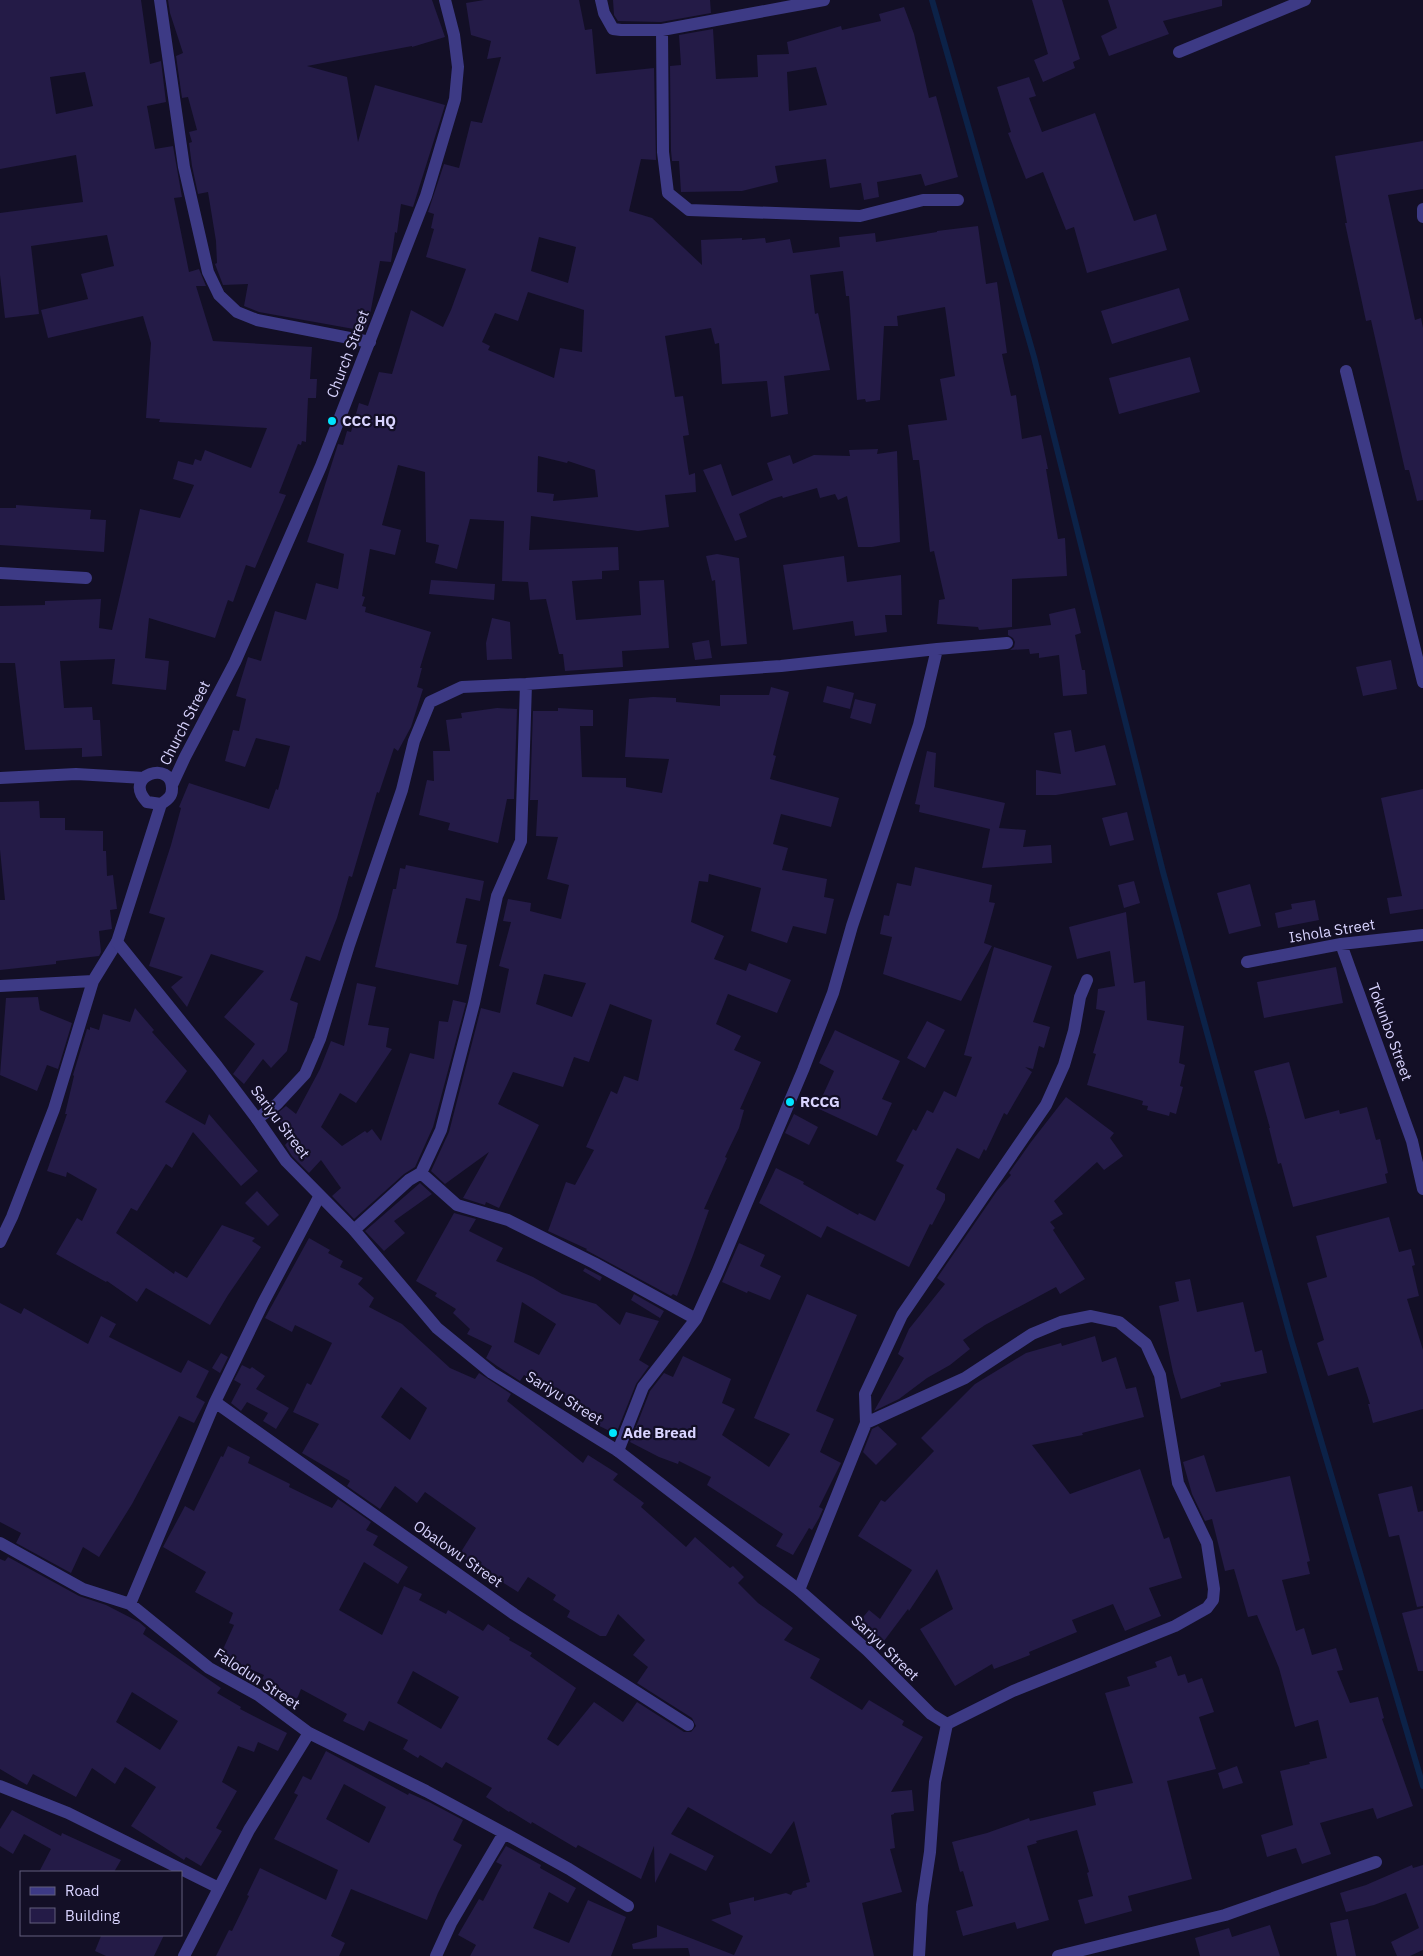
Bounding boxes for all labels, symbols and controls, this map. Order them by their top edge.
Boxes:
street label: Church Street [322,307,373,400]
place label: CCC HQ [342,411,396,430]
marker: CCC HQ [326,415,338,427]
street label: Church Street [155,677,214,768]
street label: Ishola Street [1287,914,1376,947]
street label: Tokunbo Street [1364,980,1417,1083]
street label: Sariyu Street [247,1081,314,1162]
place label: RCCG [800,1092,840,1111]
marker: RCCG [784,1096,796,1108]
street label: Sariyu Street [522,1367,606,1429]
place label: Ade Bread [623,1423,696,1442]
marker: Ade Bread [607,1427,619,1439]
street label: Obalowu Street [410,1516,507,1591]
street label: Sariyu Street [848,1611,923,1685]
street label: Falodun Street [211,1644,304,1713]
legend [20,1871,182,1936]
text: Road [65,1881,100,1900]
text: Building [65,1906,120,1925]

